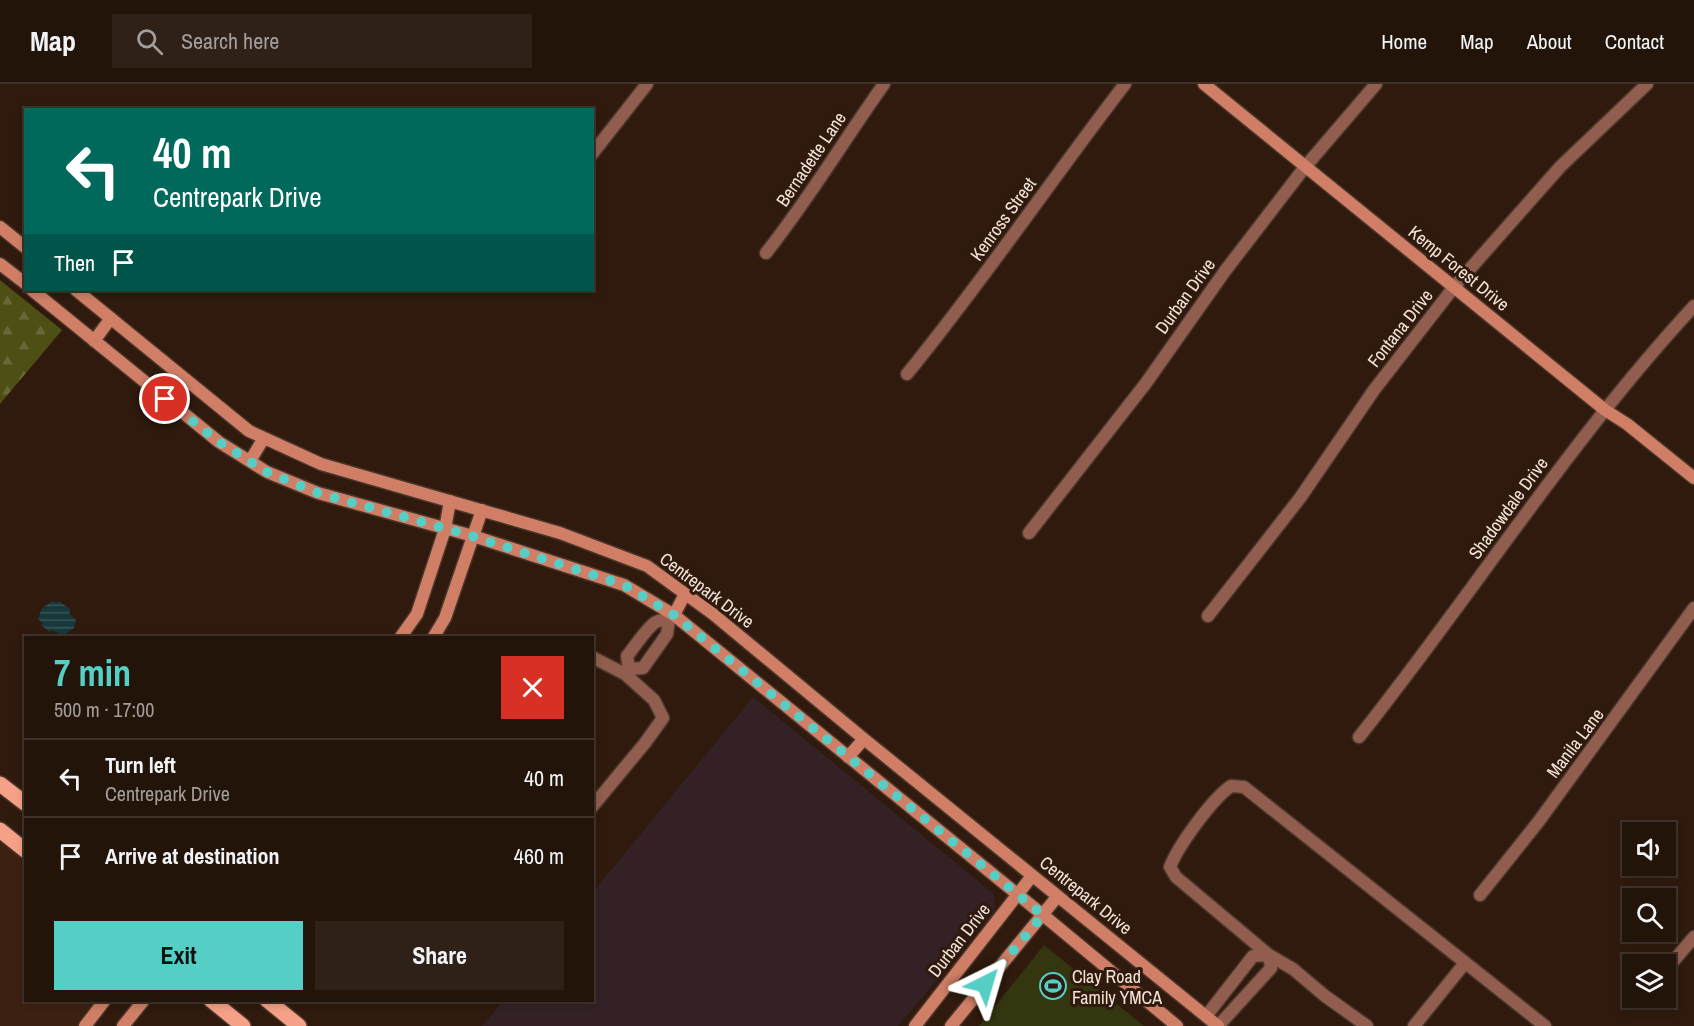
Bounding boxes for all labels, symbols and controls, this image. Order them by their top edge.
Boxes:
search box [112,14,532,68]
text: Map [30,22,76,60]
icon: search [133,25,166,58]
text: Search here [181,26,279,56]
text: Home [1381,27,1427,56]
text: Map [1460,27,1494,56]
text: About [1527,27,1572,56]
text: Contact [1605,27,1664,56]
street label: Bernadette Lane [770,107,852,211]
text: 40 m [153,125,232,181]
icon: left [54,132,132,210]
street label: Kenross Street [964,172,1042,266]
text: Centrepark Drive [153,179,322,215]
street label: Kemp Forest Drive [1403,220,1515,316]
icon: arrive [107,246,140,279]
text: Then [54,248,95,278]
street label: Durban Drive [1149,253,1221,339]
street label: Fontana Drive [1362,284,1438,372]
pin [139,373,190,424]
icon: arrive [148,382,181,415]
street label: Shadowdale Drive [1462,452,1554,564]
street label: Centrepark Drive [655,546,759,634]
text: 7 min [54,649,131,697]
button: close [501,656,564,719]
text: 500 m · 17:00 [54,696,154,723]
street label: Manila Lane [1541,703,1609,783]
text: Turn left [105,750,176,780]
icon: left [54,762,87,795]
text: 40 m [524,763,564,793]
text: Centrepark Drive [105,780,230,807]
map controls [1622,822,1676,1008]
button: sound [1622,822,1676,876]
icon: arrive [54,840,87,873]
text: Arrive at destination [105,841,279,871]
text: 460 m [514,841,564,871]
street label: Centrepark Drive [1034,850,1138,940]
button: search [1622,888,1676,942]
street label: Durban Drive [922,898,996,982]
button: Exit [54,921,303,990]
button: Share [315,921,564,990]
position arrow [953,952,1017,1016]
button: layers [1622,954,1676,1008]
place label: Clay Road Family YMCA [1072,964,1162,1010]
sports icon: Clay Road Family YMCA [1038,971,1068,1001]

